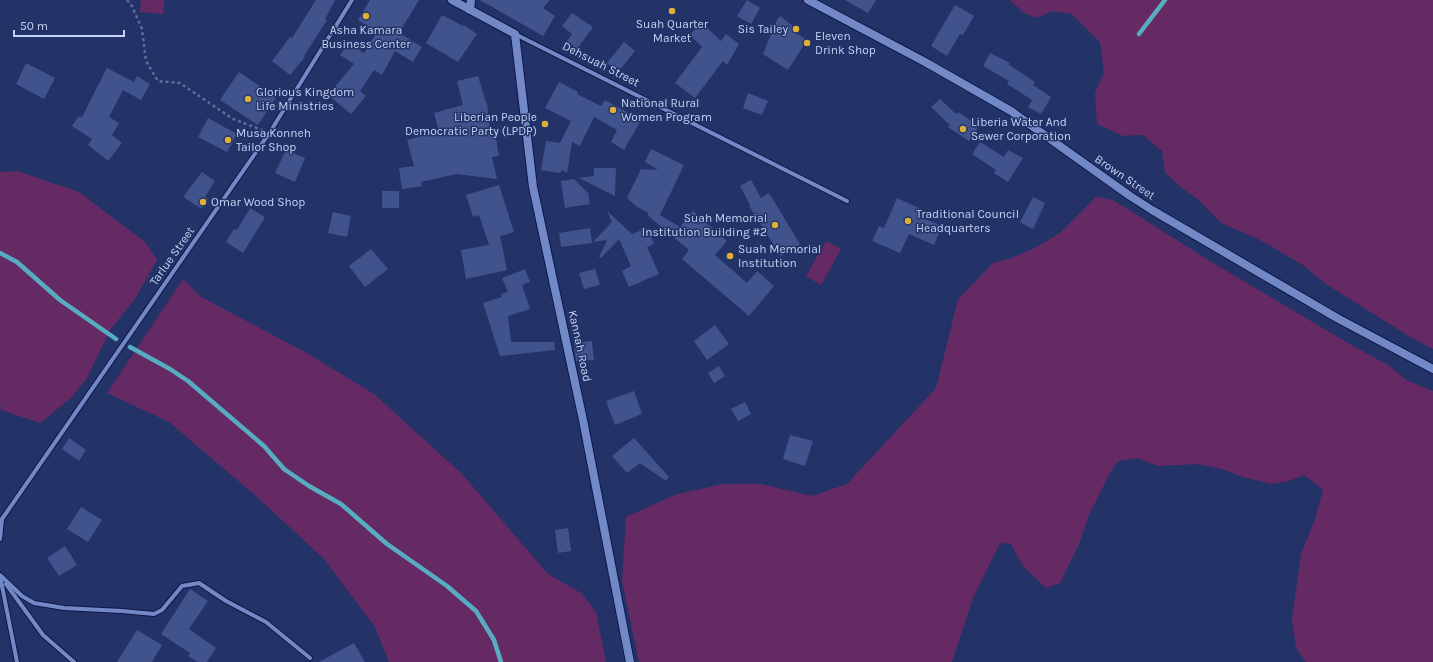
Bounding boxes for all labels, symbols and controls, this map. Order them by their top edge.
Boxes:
marker: Suah Quarter Market [667,6,677,16]
marker: Asha Kamara Business Center [361,11,371,21]
scale bar [14,12,124,38]
place label: Suah Quarter Market [636,17,709,45]
text: 50 m [20,19,48,33]
place label: Sis Tailey [738,22,788,36]
place label: Asha Kamara Business Center [321,23,411,51]
marker: Sis Tailey [791,24,801,34]
place label: Eleven Drink Shop [815,29,876,57]
marker: Eleven Drink Shop [802,38,812,48]
street label: Dehsuah Street [560,39,642,90]
place label: Glorious Kingdom Life Ministries [256,85,354,113]
marker: Glorious Kingdom Life Ministries [243,94,253,104]
place label: National Rural Women Program [621,96,712,124]
marker: National Rural Women Program [608,105,618,115]
place label: Liberian People Democratic Party (LPDP) [405,110,537,138]
place label: Liberia Water And Sewer Corporation [971,115,1071,143]
marker: Liberian People Democratic Party (LPDP) [540,119,550,129]
marker: Liberia Water And Sewer Corporation [958,124,968,134]
place label: Musa Konneh Tailor Shop [236,126,311,154]
marker: Musa Konneh Tailor Shop [223,135,233,145]
street label: Brown Street [1092,152,1158,203]
place label: Omar Wood Shop [211,195,305,209]
marker: Omar Wood Shop [198,197,208,207]
place label: Traditional Council Headquarters [916,207,1019,235]
place label: Suah Memorial Institution Building #2 [642,211,767,239]
marker: Traditional Council Headquarters [903,216,913,226]
marker: Suah Memorial Institution Building #2 [770,220,780,230]
street label: Tarlue Street [147,224,198,288]
place label: Suah Memorial Institution [738,242,821,270]
marker: Suah Memorial Institution [725,251,735,261]
street label: Kannah Road [566,309,594,383]

